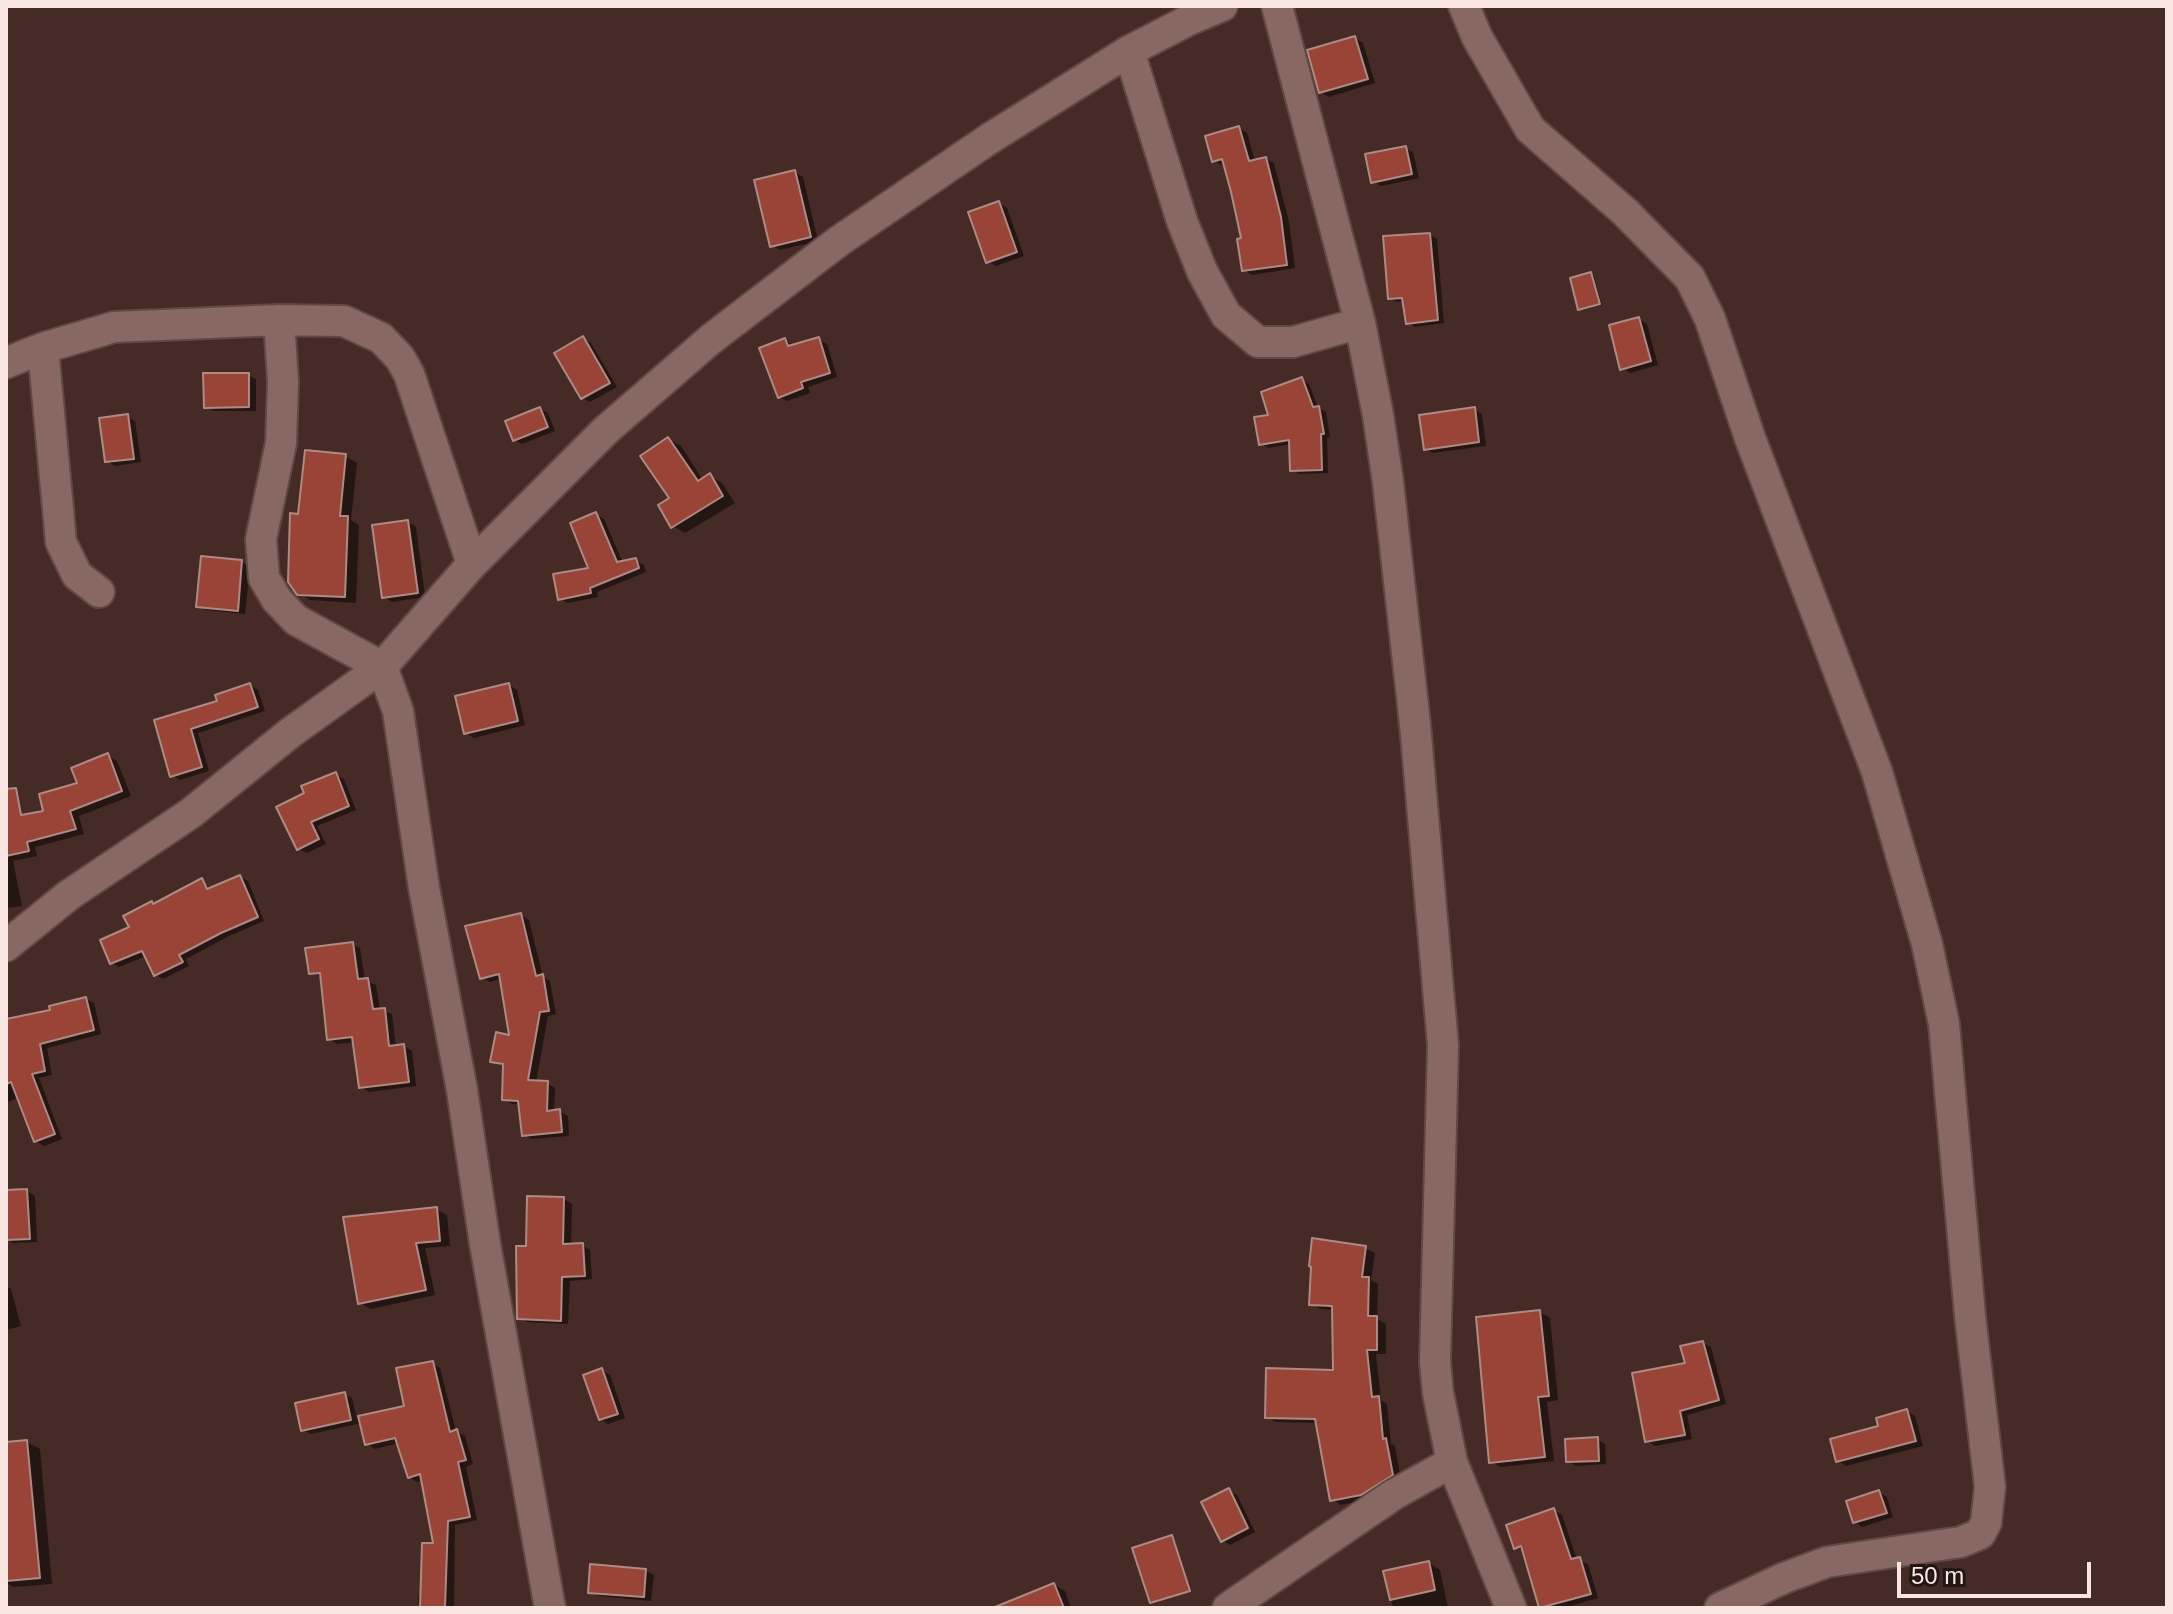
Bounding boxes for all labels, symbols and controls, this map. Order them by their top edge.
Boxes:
scale bar [1901,1546,2095,1596]
text: 50 m [1911,1562,1964,1589]

